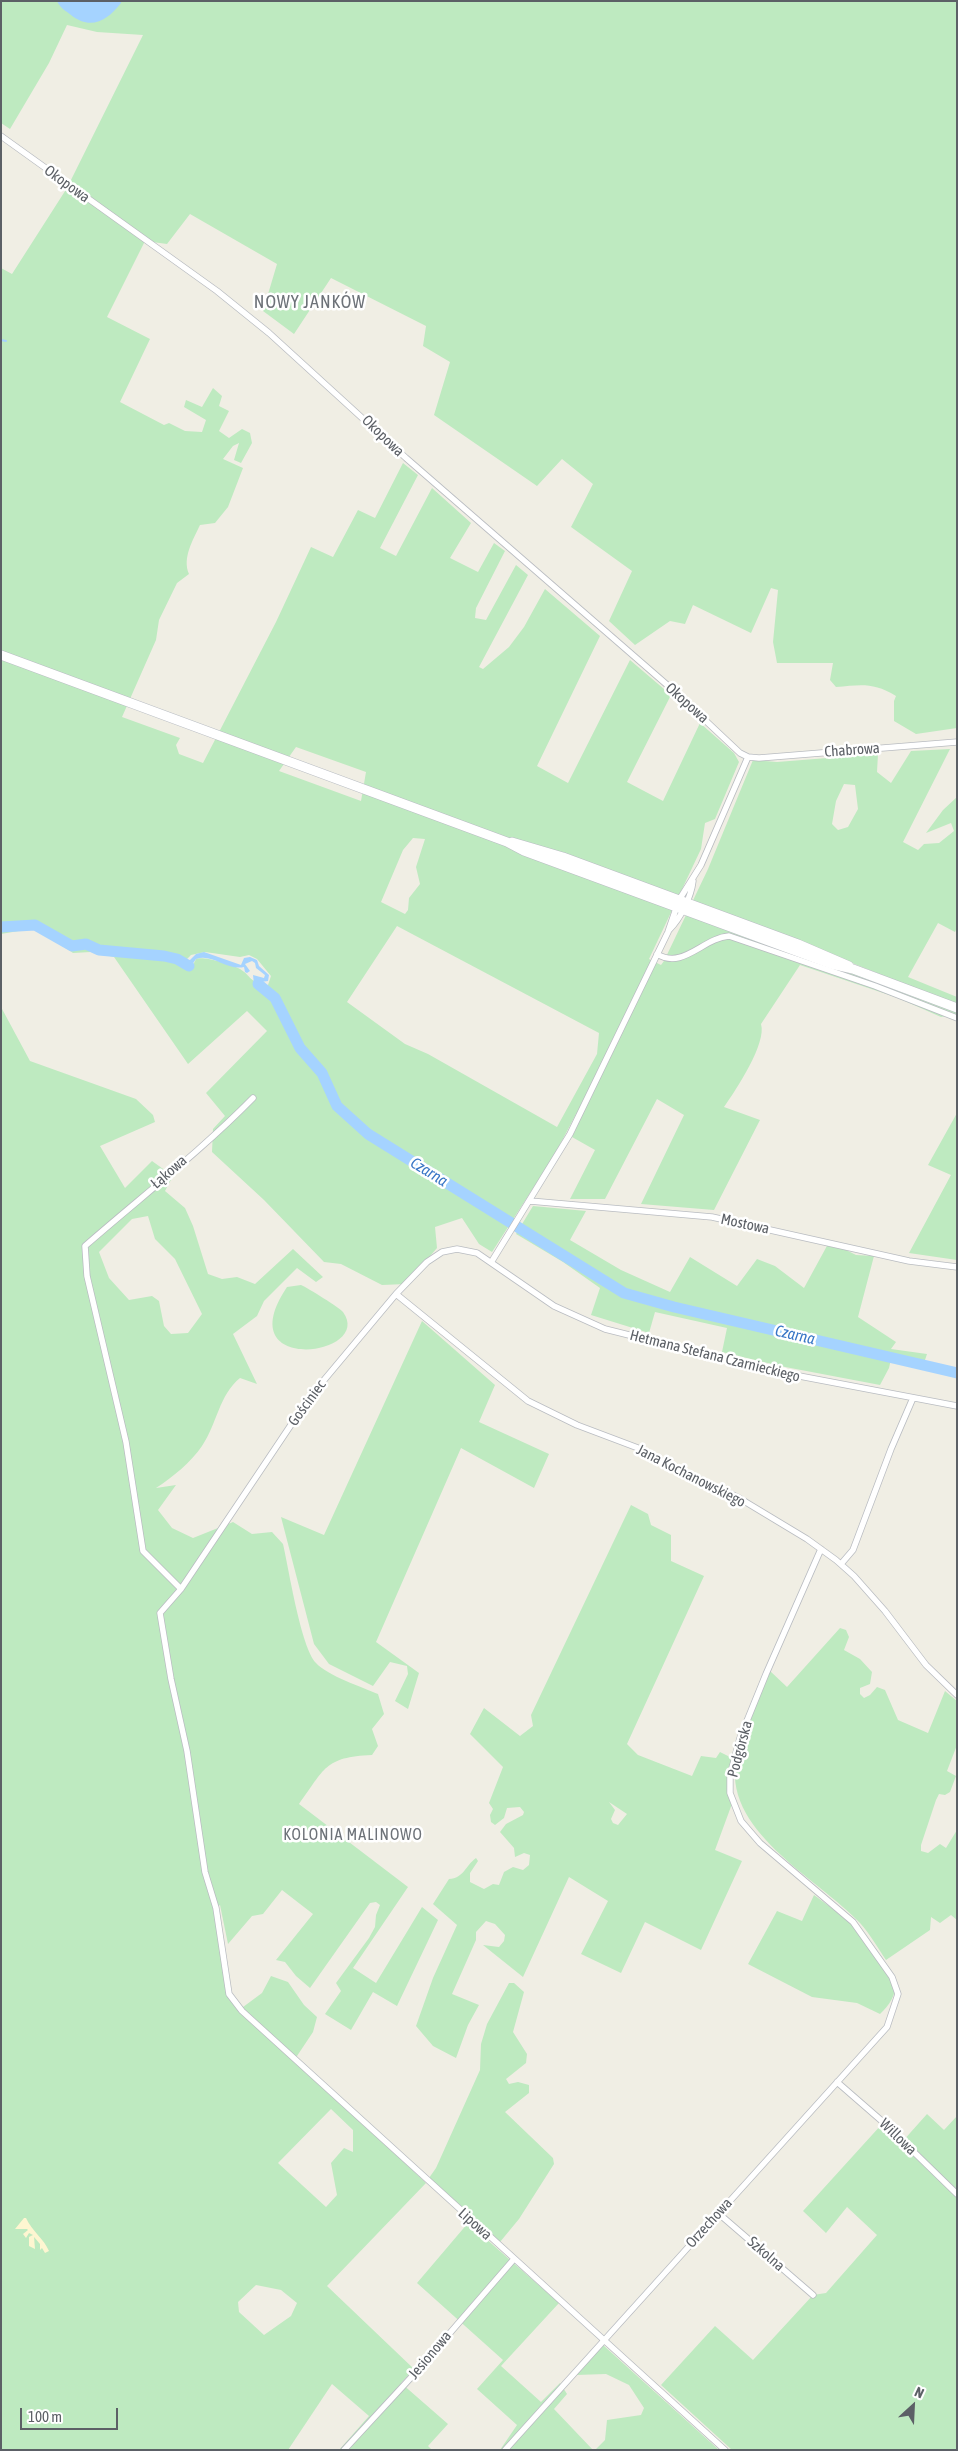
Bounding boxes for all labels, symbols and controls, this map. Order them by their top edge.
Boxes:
street label: Okopowa [41,161,93,207]
district label: NOWY JANKÓW [252,291,368,313]
street label: Okopowa [358,411,408,461]
street label: Okopowa [662,679,712,727]
street label: Chabrowa [824,739,880,761]
street label: Łąkowa [147,1152,191,1192]
water label: Czarna [407,1153,451,1191]
street label: Mostowa [719,1210,771,1238]
water label: Czarna [773,1321,817,1349]
street label: Hetmana Stefana Czarnieckiego [628,1326,802,1386]
street label: Gościniec [284,1377,330,1429]
street label: Jana Kochanowskiego [633,1441,749,1511]
street label: Podgórska [724,1719,756,1779]
district label: KOLONIA MALINOWO [281,1825,425,1845]
street label: Willowa [876,2115,920,2159]
street label: Orzechowa [682,2194,736,2252]
street label: Lipowa [454,2204,496,2244]
street label: Szkolna [744,2233,788,2275]
street label: Jesionowa [405,2327,455,2383]
north arrow [888,2381,938,2431]
text: N [912,2383,926,2401]
scale bar [22,2398,120,2430]
text: 100 m [28,2408,62,2425]

